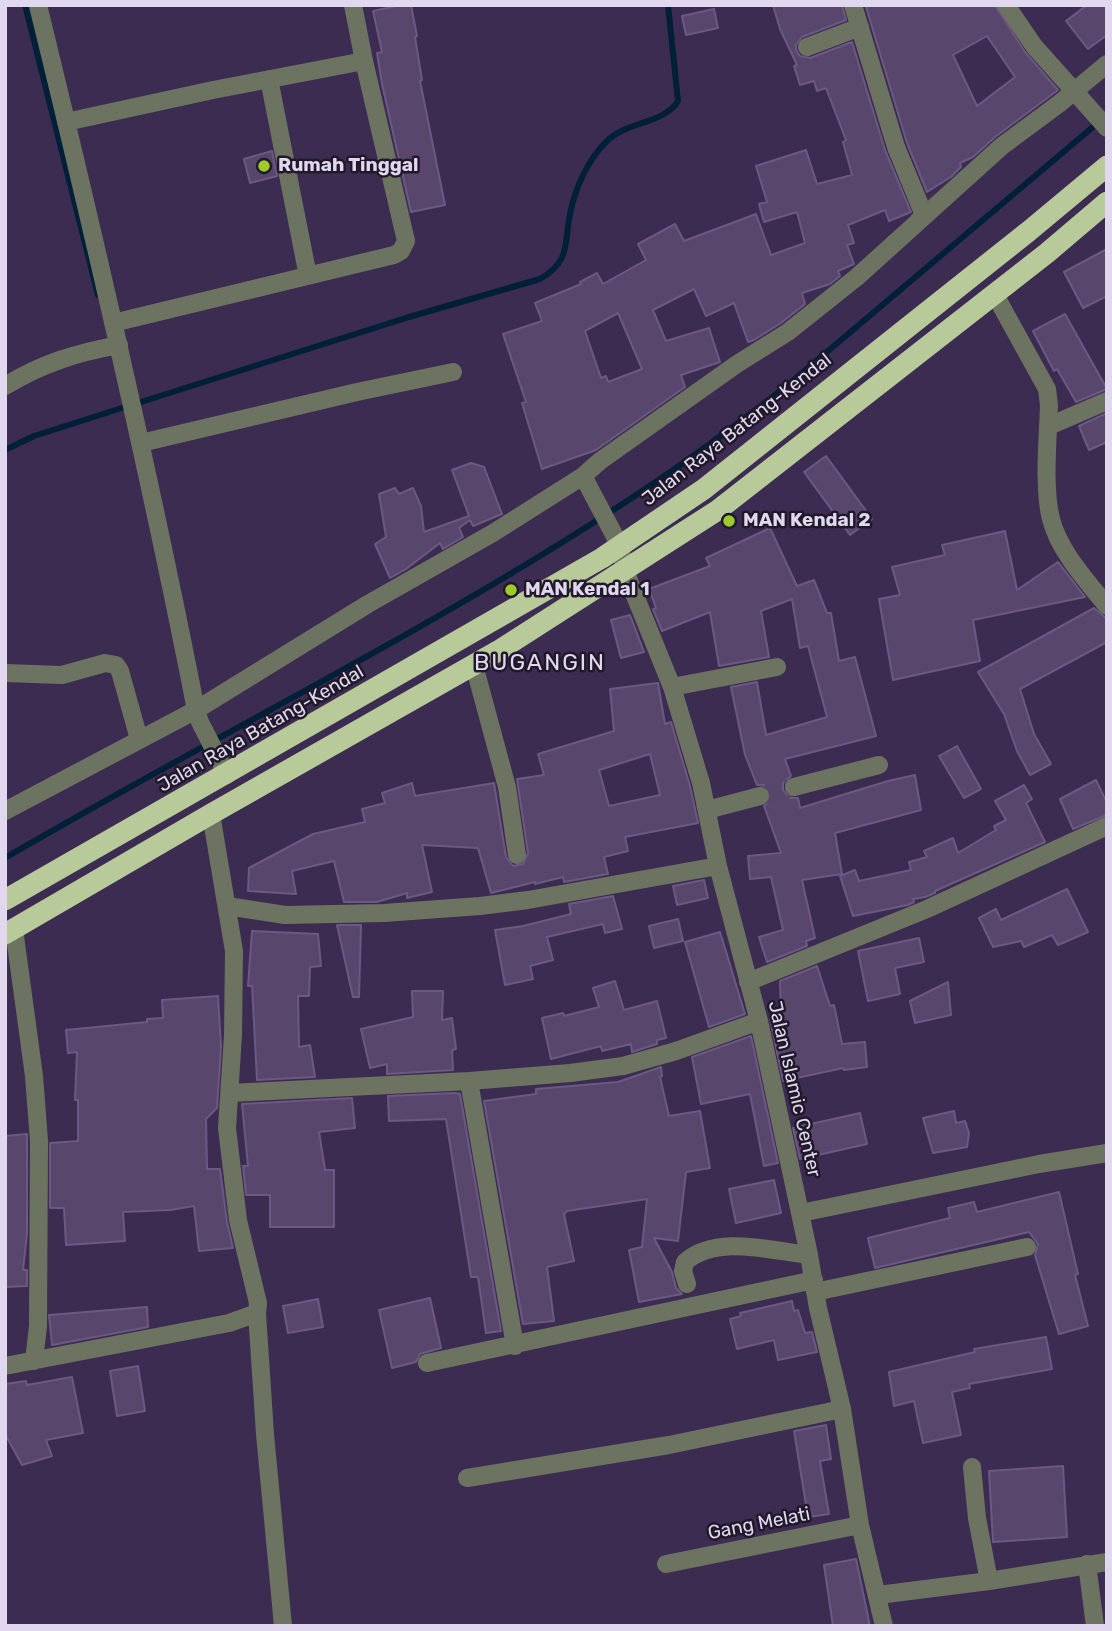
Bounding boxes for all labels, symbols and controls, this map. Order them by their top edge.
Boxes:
place label: Rumah Tinggal [278,155,418,177]
marker: Rumah Tinggal [256,158,272,174]
street label: Jalan Raya Batang-Kendal [638,349,836,511]
place label: MAN Kendal 2 [743,510,871,532]
marker: MAN Kendal 2 [721,513,737,529]
place label: MAN Kendal 1 [525,579,650,601]
marker: MAN Kendal 1 [503,582,519,598]
district label: BUGANGIN [475,649,605,677]
street label: Jalan Raya Batang-Kendal [154,661,368,797]
street label: Jalan Islamic Center [763,999,825,1179]
street label: Gang Melati [706,1503,812,1545]

